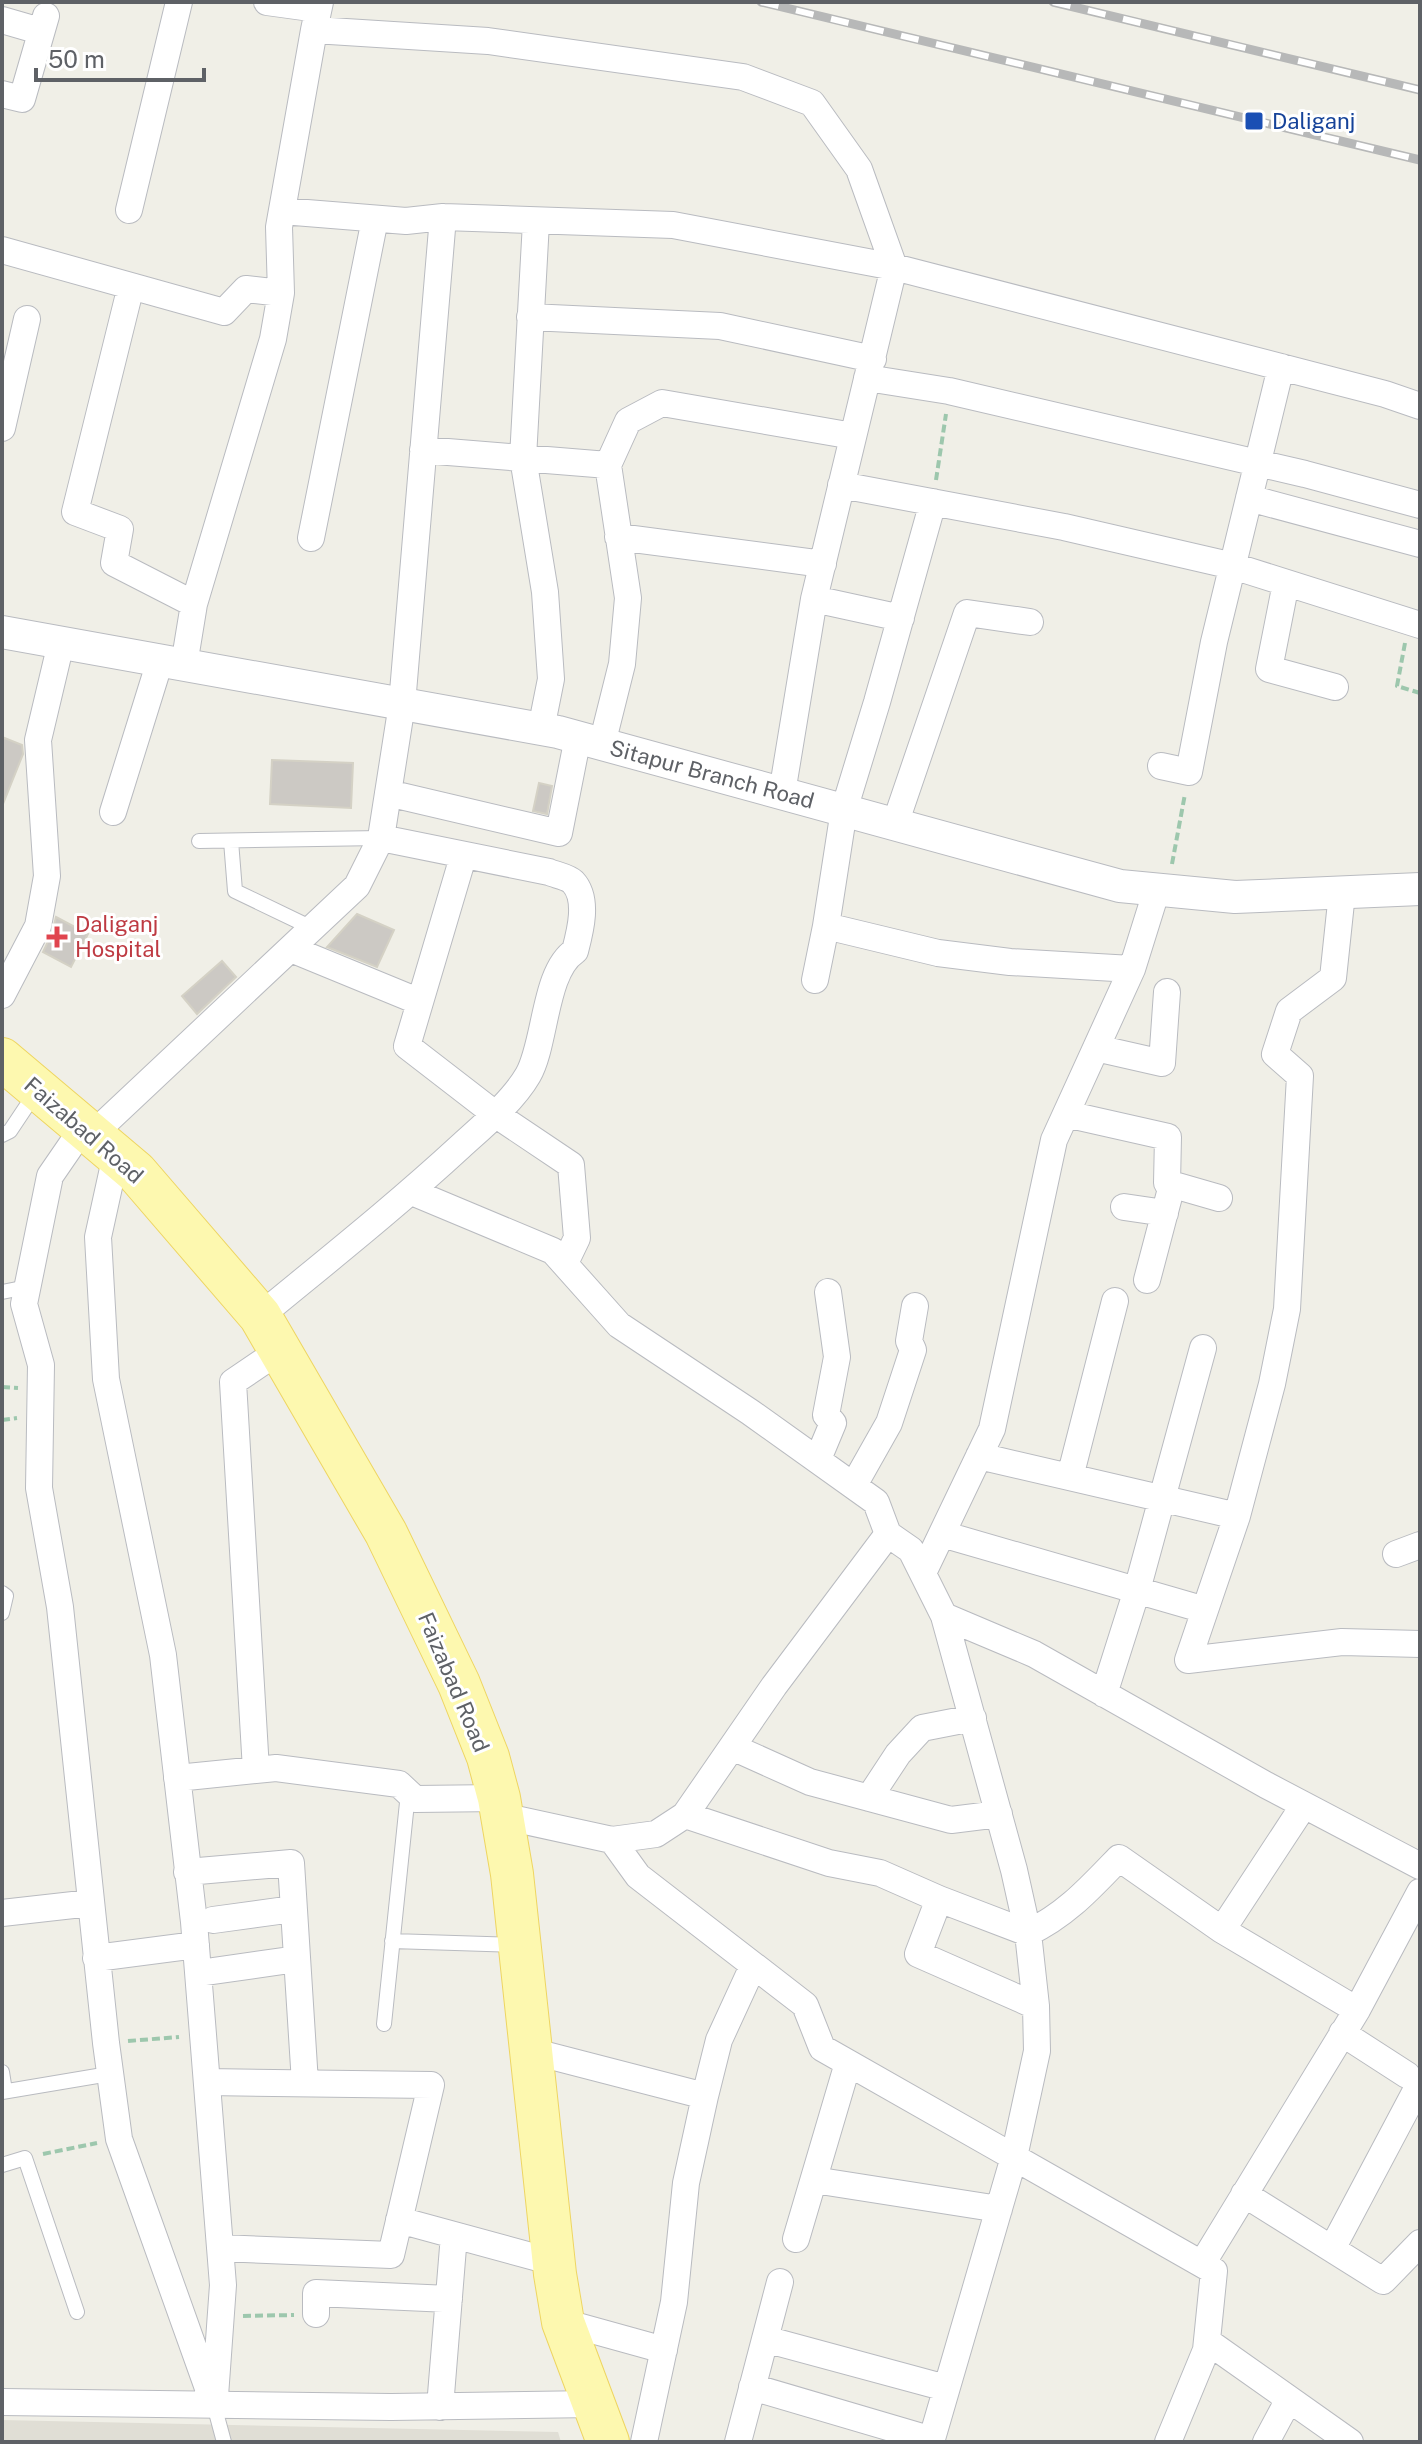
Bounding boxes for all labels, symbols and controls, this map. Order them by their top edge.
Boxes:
scale bar [36,32,204,82]
text: 50 m [48,45,105,73]
place label: Daliganj [1272,108,1355,134]
marker: Daliganj [1243,110,1265,132]
street label: Sitapur Branch Road [607,734,817,814]
place label: Daliganj Hospital [75,911,161,962]
marker: Daliganj Hospital [46,926,68,948]
street label: Faizabad Road [19,1071,149,1189]
street label: Faizabad Road [413,1608,495,1756]

